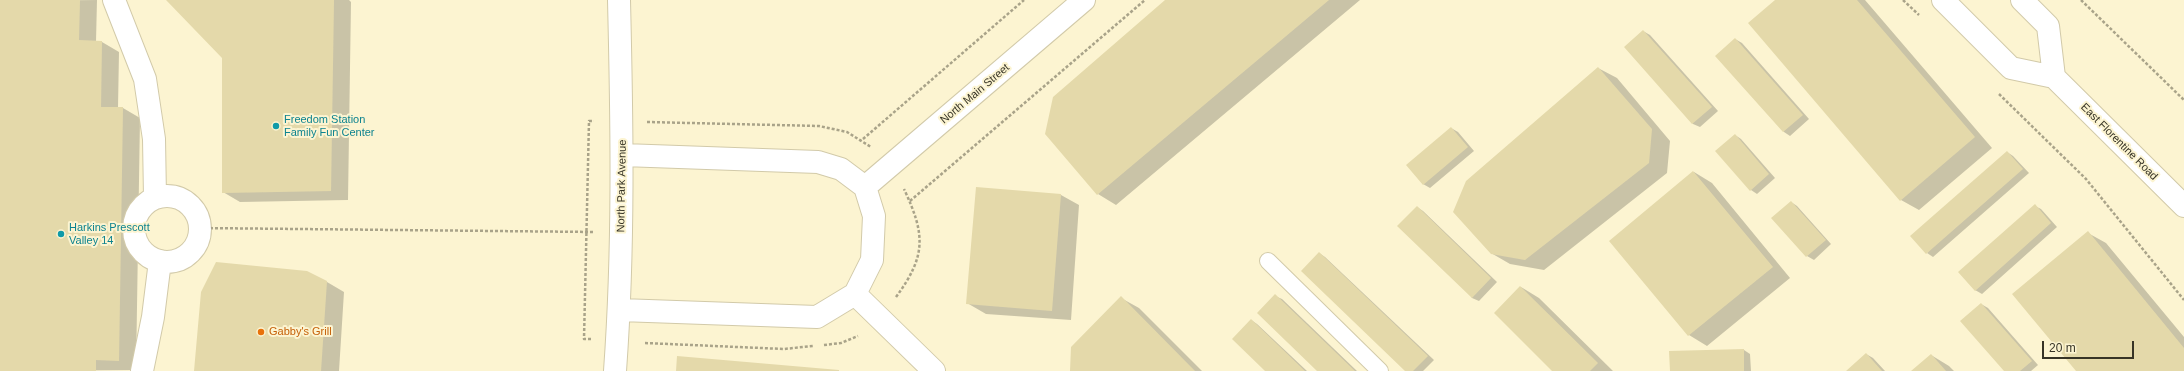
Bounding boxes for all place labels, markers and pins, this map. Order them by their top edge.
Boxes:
place label: Freedom Station Family Fun Center [284,113,374,139]
marker: Freedom Station Family Fun Center [271,121,281,131]
place label: Harkins Prescott Valley 14 [69,221,150,247]
marker: Harkins Prescott Valley 14 [56,229,66,239]
place label: Gabby's Grill [269,325,332,339]
marker: Gabby's Grill [256,327,266,337]

